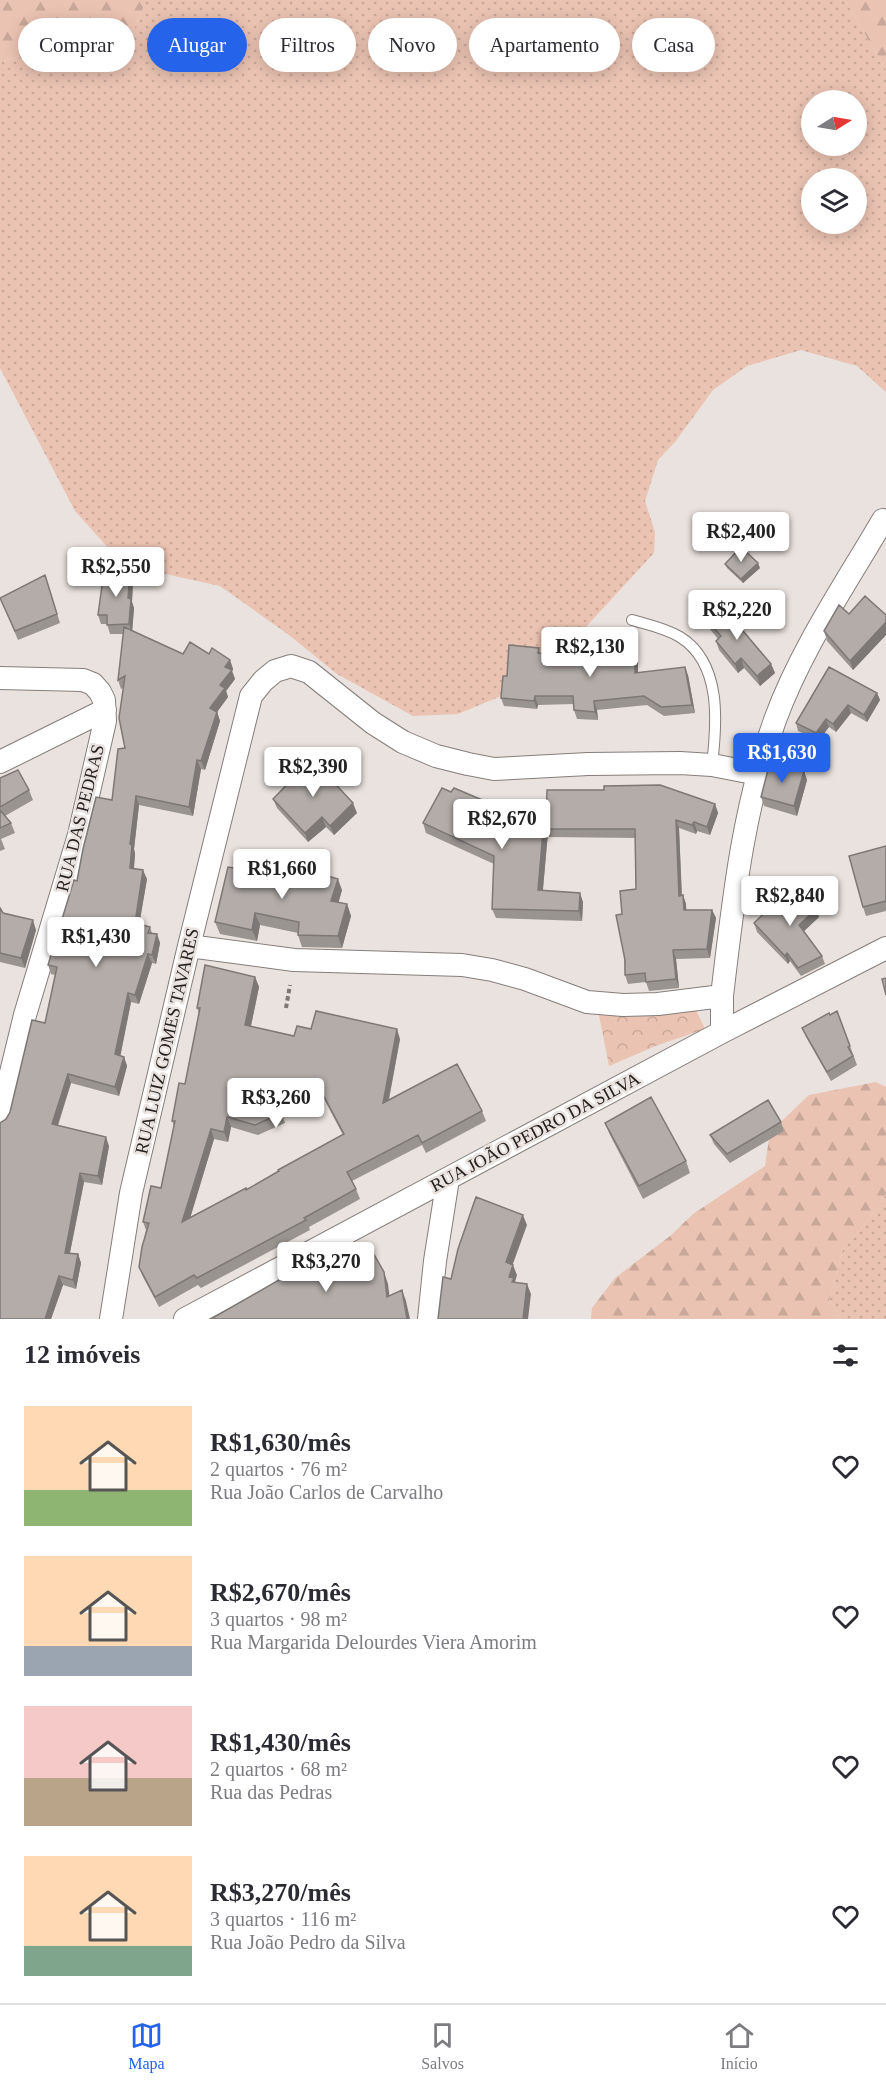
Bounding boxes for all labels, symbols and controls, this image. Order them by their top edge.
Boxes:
chip: Comprar [18,18,135,72]
chip: Alugar [147,18,247,72]
chip: Filtros [259,18,356,72]
chip: Novo [368,18,457,72]
chip: Apartamento [469,18,620,72]
chip: Casa [632,18,715,72]
north arrow [801,90,867,156]
map controls [801,90,867,234]
button: layers [801,168,867,234]
pin: R$2,400 [686,512,796,563]
text: R$2,400 [706,520,776,542]
pin: R$2,550 [61,547,171,598]
text: R$2,550 [81,555,151,577]
pin: R$2,220 [682,590,792,641]
text: R$2,220 [702,598,772,620]
pin: R$2,130 [535,627,645,678]
text: R$2,130 [555,635,625,657]
pin: R$1,630 [727,733,837,784]
text: R$1,630 [747,741,817,763]
street label: RUA DAS PEDRAS [52,742,108,894]
pin: R$2,390 [258,747,368,798]
text: R$2,390 [278,755,348,777]
pin: R$2,670 [447,799,557,850]
text: R$2,670 [467,807,537,829]
pin: R$1,660 [227,849,337,900]
text: R$1,660 [247,857,317,879]
pin: R$2,840 [735,876,845,927]
text: R$2,840 [755,884,825,906]
pin: R$1,430 [41,917,151,968]
text: R$1,430 [61,925,131,947]
street label: RUA LUIZ GOMES TAVARES [131,926,203,1156]
street label: RUA JOÃO PEDRO DA SILVA [427,1067,643,1196]
pin: R$3,260 [221,1078,331,1129]
text: R$3,260 [241,1086,311,1108]
pin: R$3,270 [271,1242,381,1293]
text: R$3,270 [291,1250,361,1272]
icon: filters [829,1339,862,1372]
text: 12 imóveis [24,1340,140,1369]
text: R$1,630/mês [210,1428,351,1457]
icon: home [72,1430,144,1502]
icon: heart [829,1450,862,1483]
text: 2 quartos · 76 m² [210,1458,347,1480]
text: Rua João Carlos de Carvalho [210,1481,443,1503]
text: R$2,670/mês [210,1578,351,1607]
icon: home [72,1580,144,1652]
icon: heart [829,1600,862,1633]
text: 3 quartos · 98 m² [210,1608,347,1630]
text: Rua Margarida Delourdes Viera Amorim [210,1631,537,1653]
text: R$1,430/mês [210,1728,351,1757]
icon: home [72,1730,144,1802]
icon: heart [829,1750,862,1783]
text: 2 quartos · 68 m² [210,1758,347,1780]
text: Rua das Pedras [210,1781,332,1803]
text: R$3,270/mês [210,1878,351,1907]
icon: home [72,1880,144,1952]
icon: heart [829,1900,862,1933]
text: 3 quartos · 116 m² [210,1908,356,1930]
text: Rua João Pedro da Silva [210,1931,406,1953]
tab: Mapa [128,2019,165,2073]
tab: Salvos [421,2019,464,2073]
tab: Início [720,2019,758,2073]

